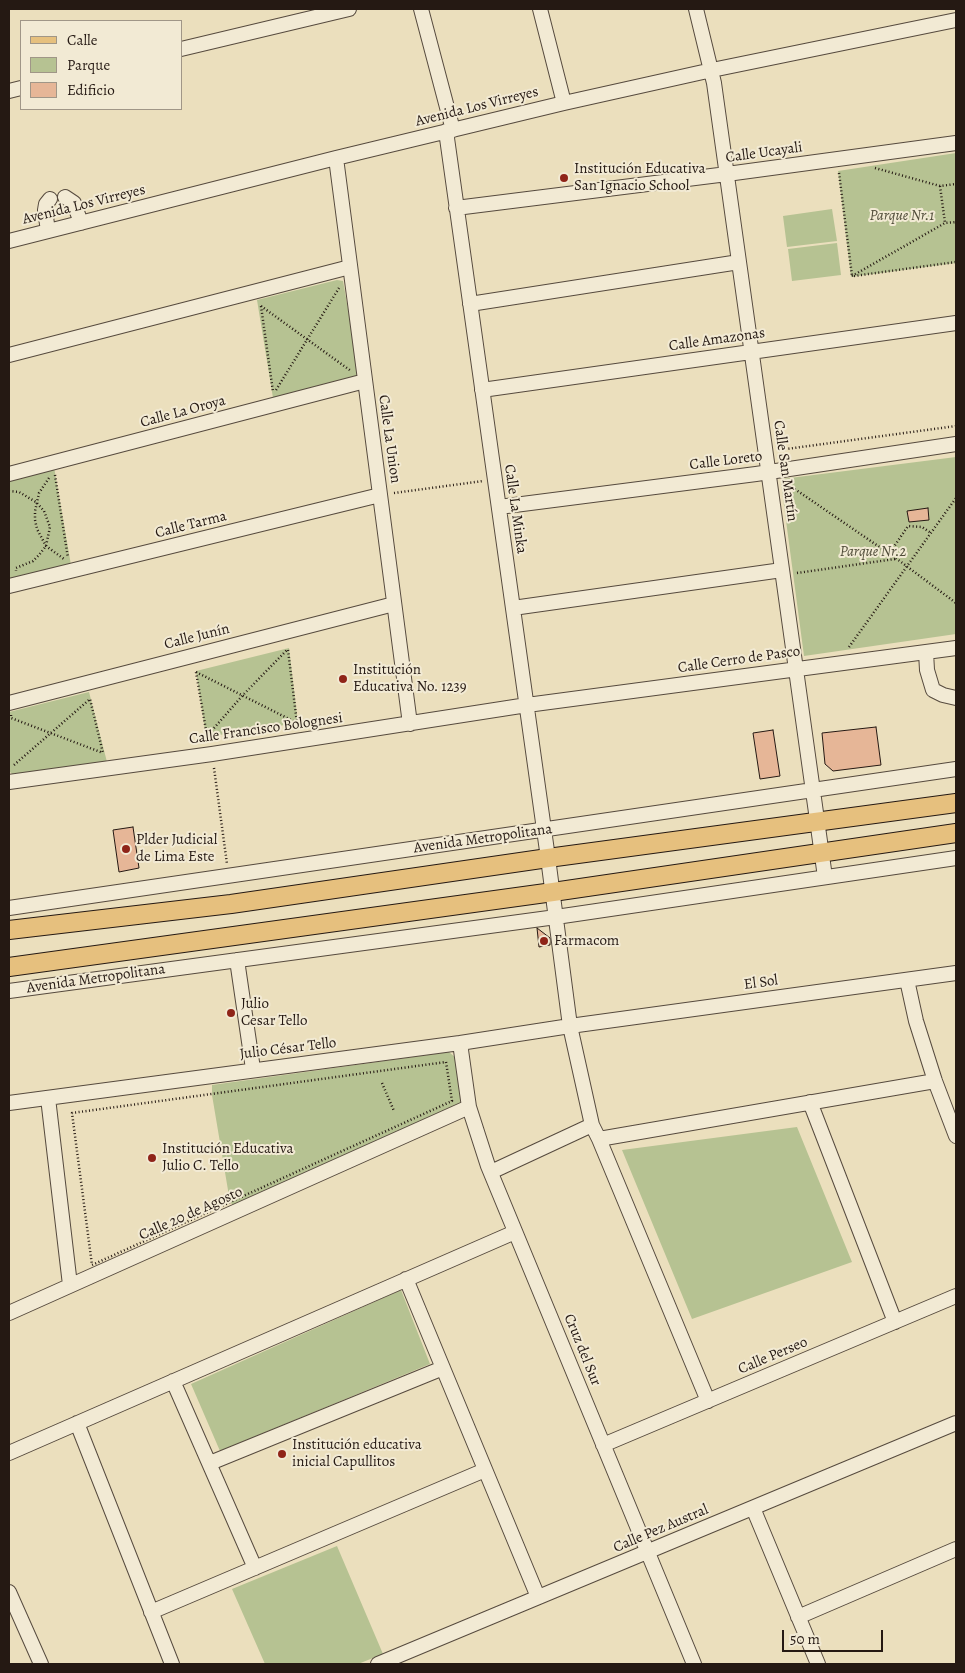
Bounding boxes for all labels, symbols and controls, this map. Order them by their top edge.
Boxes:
legend [20,20,182,110]
text: Calle [67,30,97,50]
text: Parque [67,55,110,75]
text: Edificio [67,80,115,100]
street label: Avenida Los Virreyes [414,83,540,131]
street label: Calle Ucayali [724,139,804,167]
place label: Institución Educativa San Ignacio School [574,160,705,195]
marker: Institución Educativa San Ignacio School [558,172,570,184]
street label: Avenida Los Virreyes [21,181,147,229]
park label: Parque Nr.1 [870,207,934,225]
street label: Calle Amazonas [668,324,766,356]
street label: Calle La Oroya [138,392,228,432]
street label: Calle La Union [374,394,404,484]
street label: Calle San Martín [769,419,801,523]
street label: Calle Loreto [689,448,763,474]
street label: Calle La Minka [500,463,530,555]
street label: Calle Tarma [153,507,229,543]
park label: Parque Nr.2 [840,543,906,561]
street label: Calle Junín [162,620,232,654]
street label: Calle Cerro de Pasco [677,643,801,677]
place label: Institución Educativa No. 1239 [353,661,467,696]
marker: Institución Educativa No. 1239 [337,673,349,685]
street label: Calle Francisco Bolognesi [188,709,344,749]
street label: Avenida Metropolitana [413,820,553,858]
place label: Plder Judicial de Lima Este [136,831,218,866]
marker: Plder Judicial de Lima Este [120,843,132,855]
place label: Farmacom [554,932,619,950]
marker: Farmacom [538,935,550,947]
street label: Avenida Metropolitana [26,960,166,998]
street label: El Sol [743,972,779,994]
place label: Julio Cesar Tello [241,995,307,1030]
marker: Julio Cesar Tello [225,1007,237,1019]
street label: Julio César Tello [239,1034,337,1064]
place label: Institución Educativa Julio C. Tello [162,1140,293,1175]
marker: Institución Educativa Julio C. Tello [146,1152,158,1164]
street label: Calle 20 de Agosto [136,1183,246,1245]
street label: Cruz del Sur [559,1311,605,1389]
street label: Calle Perseo [736,1333,810,1379]
place label: Institución educativa inicial Capullitos [292,1436,422,1471]
marker: Institución educativa inicial Capullitos [276,1448,288,1460]
street label: Calle Pez Austral [611,1501,711,1557]
scale bar [785,1620,886,1652]
text: 50 m [790,1629,820,1649]

